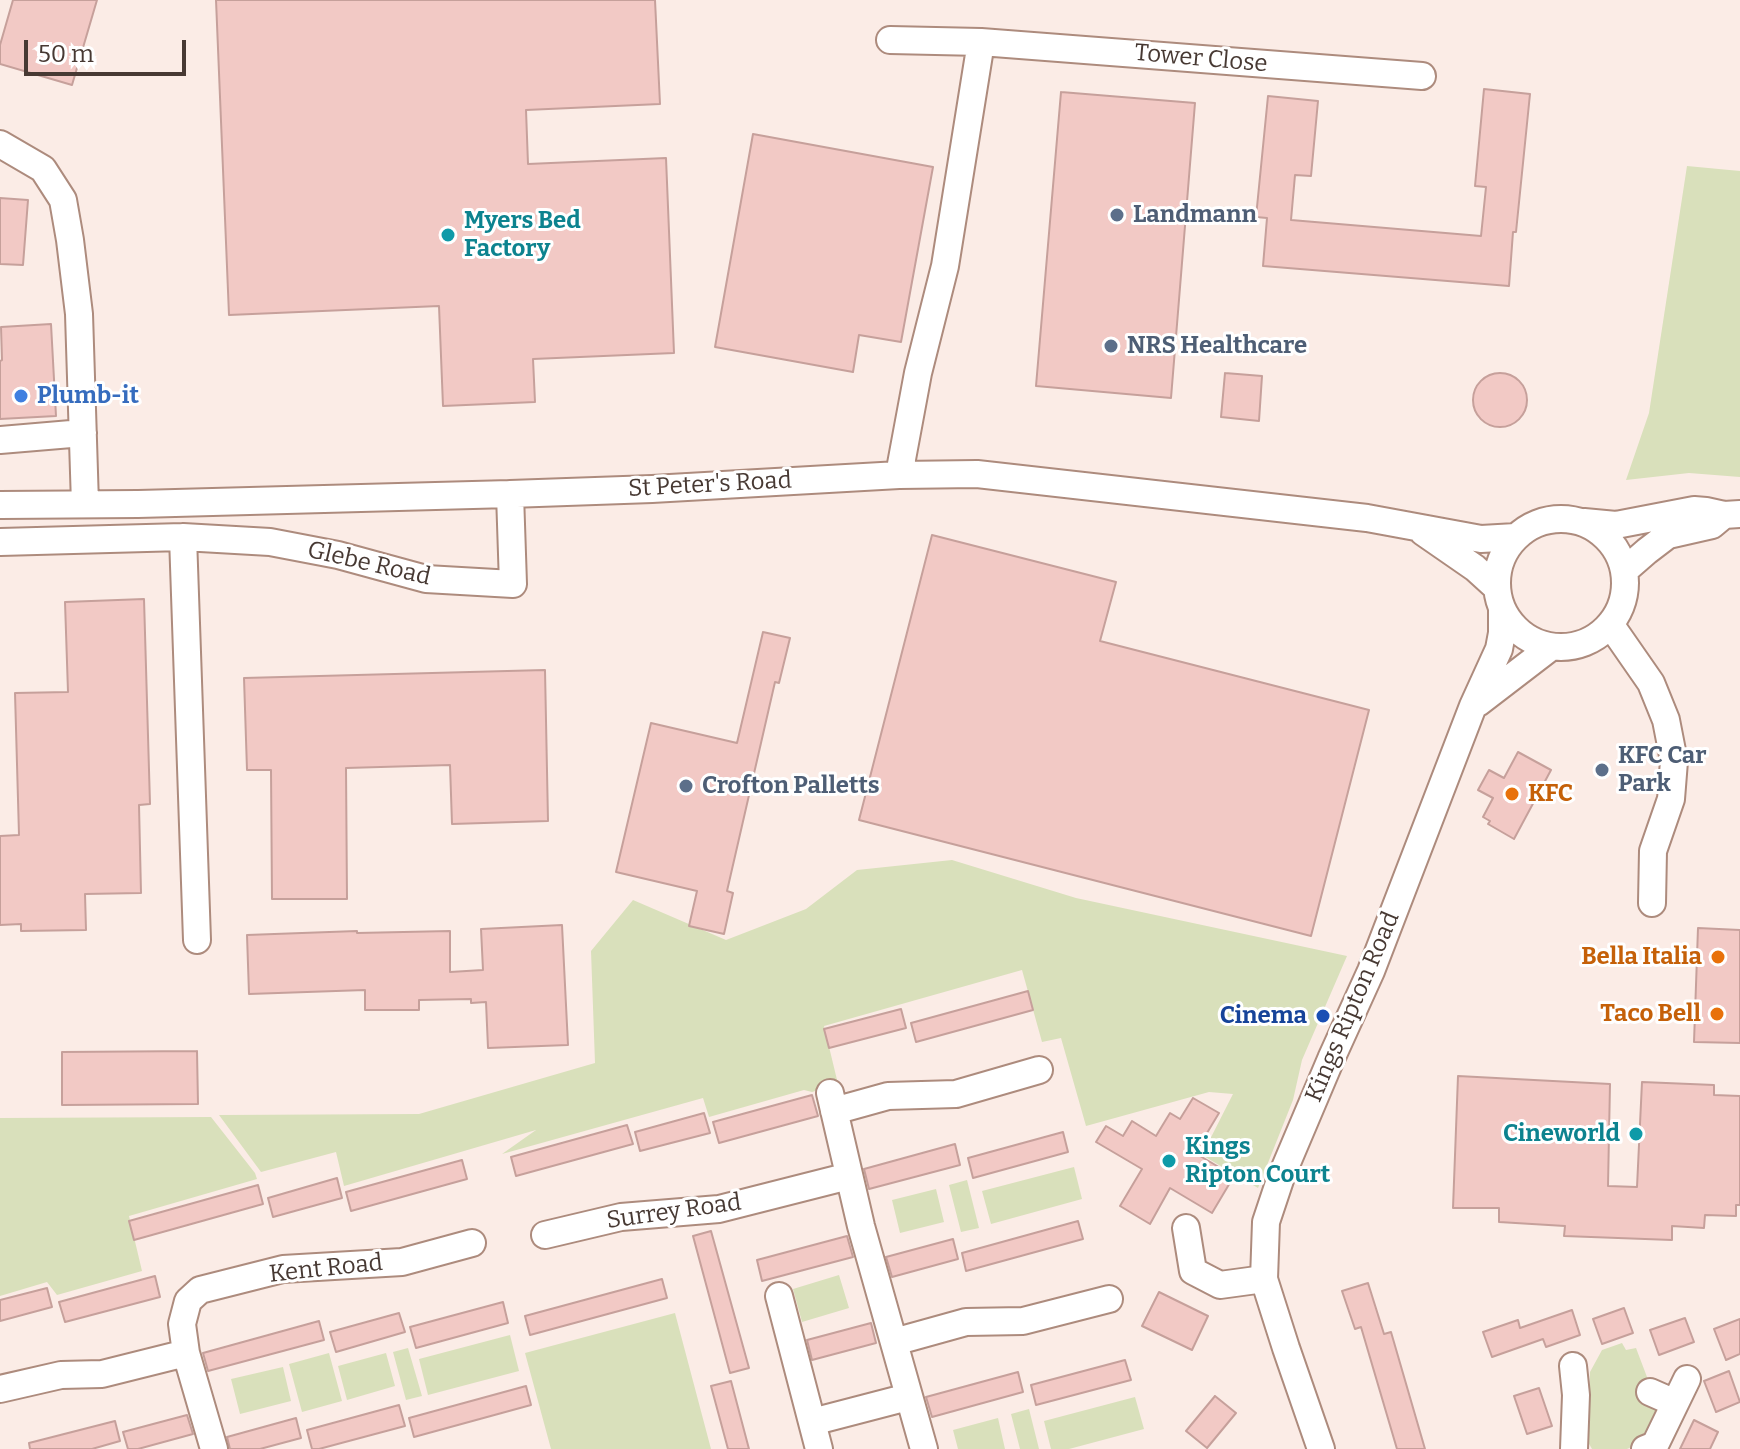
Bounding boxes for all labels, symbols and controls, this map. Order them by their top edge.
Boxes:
scale bar [28,24,190,74]
street label: Tower Close [1133,39,1269,79]
text: 50 m [38,40,94,68]
place label: Landmann [1133,201,1257,229]
marker: Landmann [1108,206,1126,224]
place label: Myers Bed Factory [464,207,581,263]
marker: Myers Bed Factory [439,226,457,244]
place label: NRS Healthcare [1127,332,1307,360]
marker: NRS Healthcare [1102,337,1120,355]
place label: Plumb-it [37,382,139,410]
marker: Plumb-it [12,387,30,405]
street label: St Peter's Road [627,466,793,504]
street label: Glebe Road [305,536,433,592]
place label: KFC Car Park [1618,742,1707,798]
marker: KFC Car Park [1593,761,1611,779]
place label: Crofton Palletts [702,772,880,800]
marker: Crofton Palletts [677,777,695,795]
place label: KFC [1528,780,1573,808]
marker: KFC [1503,785,1521,803]
street label: Kings Ripton Road [1300,908,1406,1106]
place label: Bella Italia [1581,943,1702,971]
marker: Bella Italia [1709,948,1727,966]
place label: Taco Bell [1600,1000,1701,1028]
place label: Cinema [1220,1002,1307,1030]
marker: Taco Bell [1708,1005,1726,1023]
marker: Cinema [1314,1007,1332,1025]
place label: Cineworld [1503,1120,1620,1148]
marker: Cineworld [1627,1125,1645,1143]
place label: Kings Ripton Court [1185,1133,1330,1189]
marker: Kings Ripton Court [1160,1152,1178,1170]
street label: Surrey Road [605,1188,743,1236]
street label: Kent Road [268,1249,384,1289]

